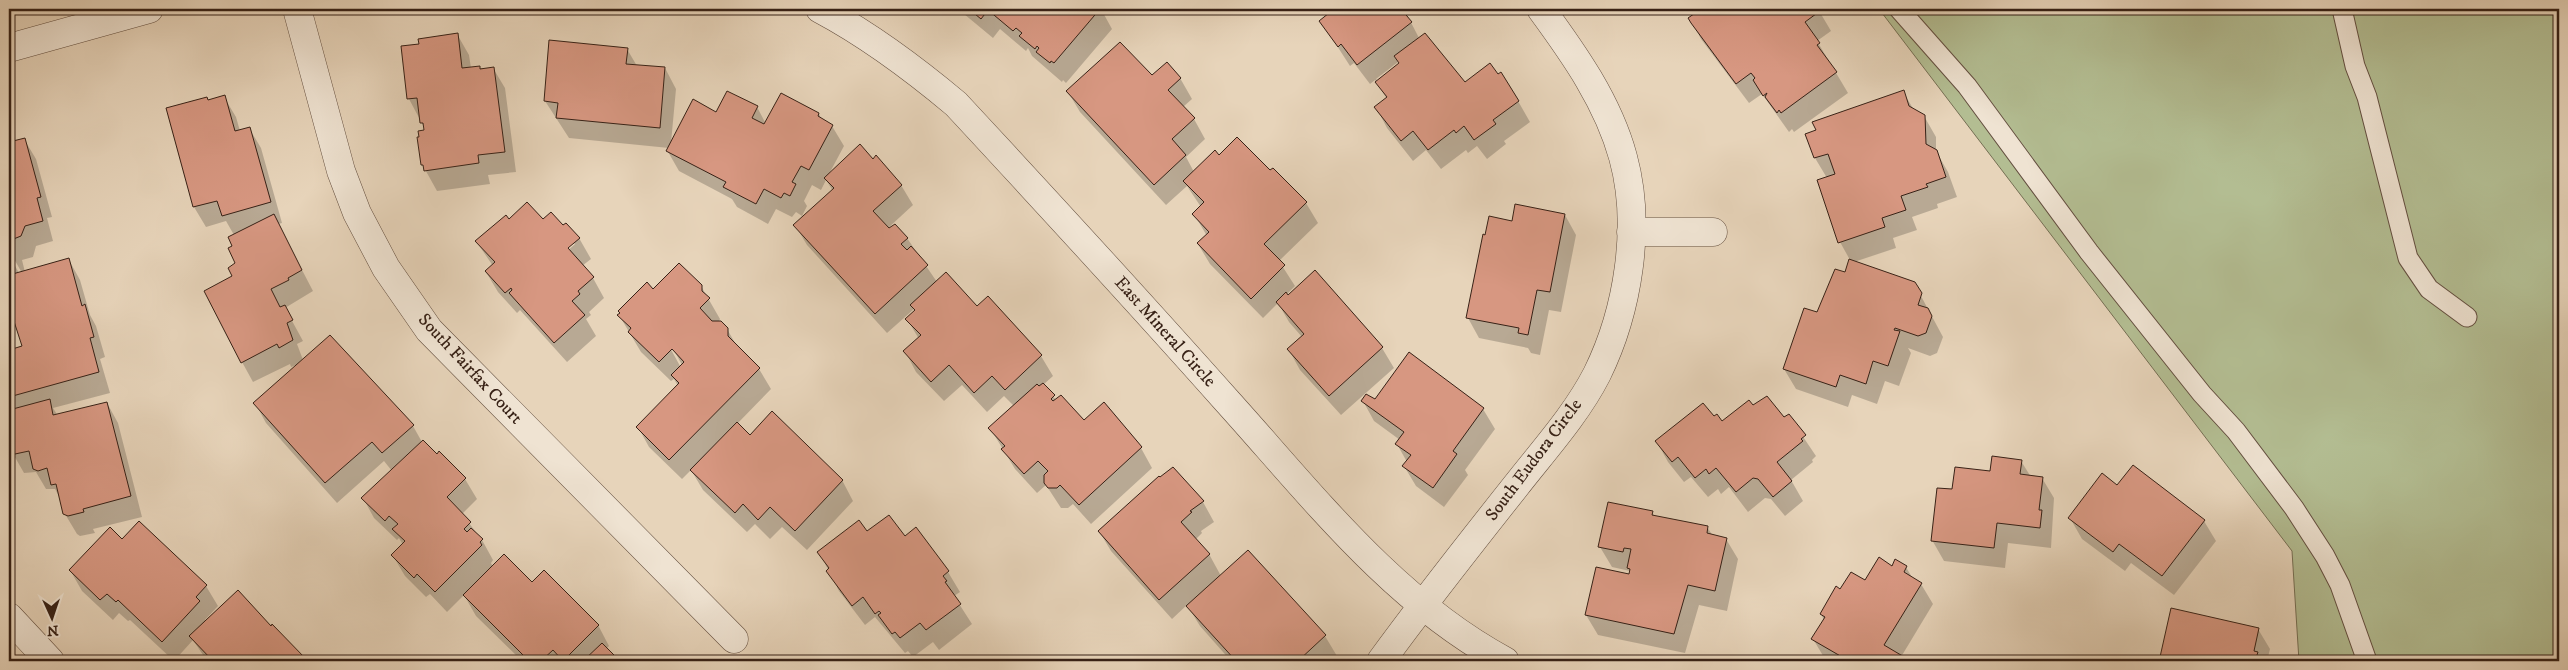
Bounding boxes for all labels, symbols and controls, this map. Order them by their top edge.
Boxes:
street label: East Mineral Circle [1110,272,1220,392]
street label: South Fairfax Court [413,309,527,429]
street label: South Eudora Circle [1481,395,1587,525]
north arrow [28,592,78,642]
text: N [46,621,59,639]

